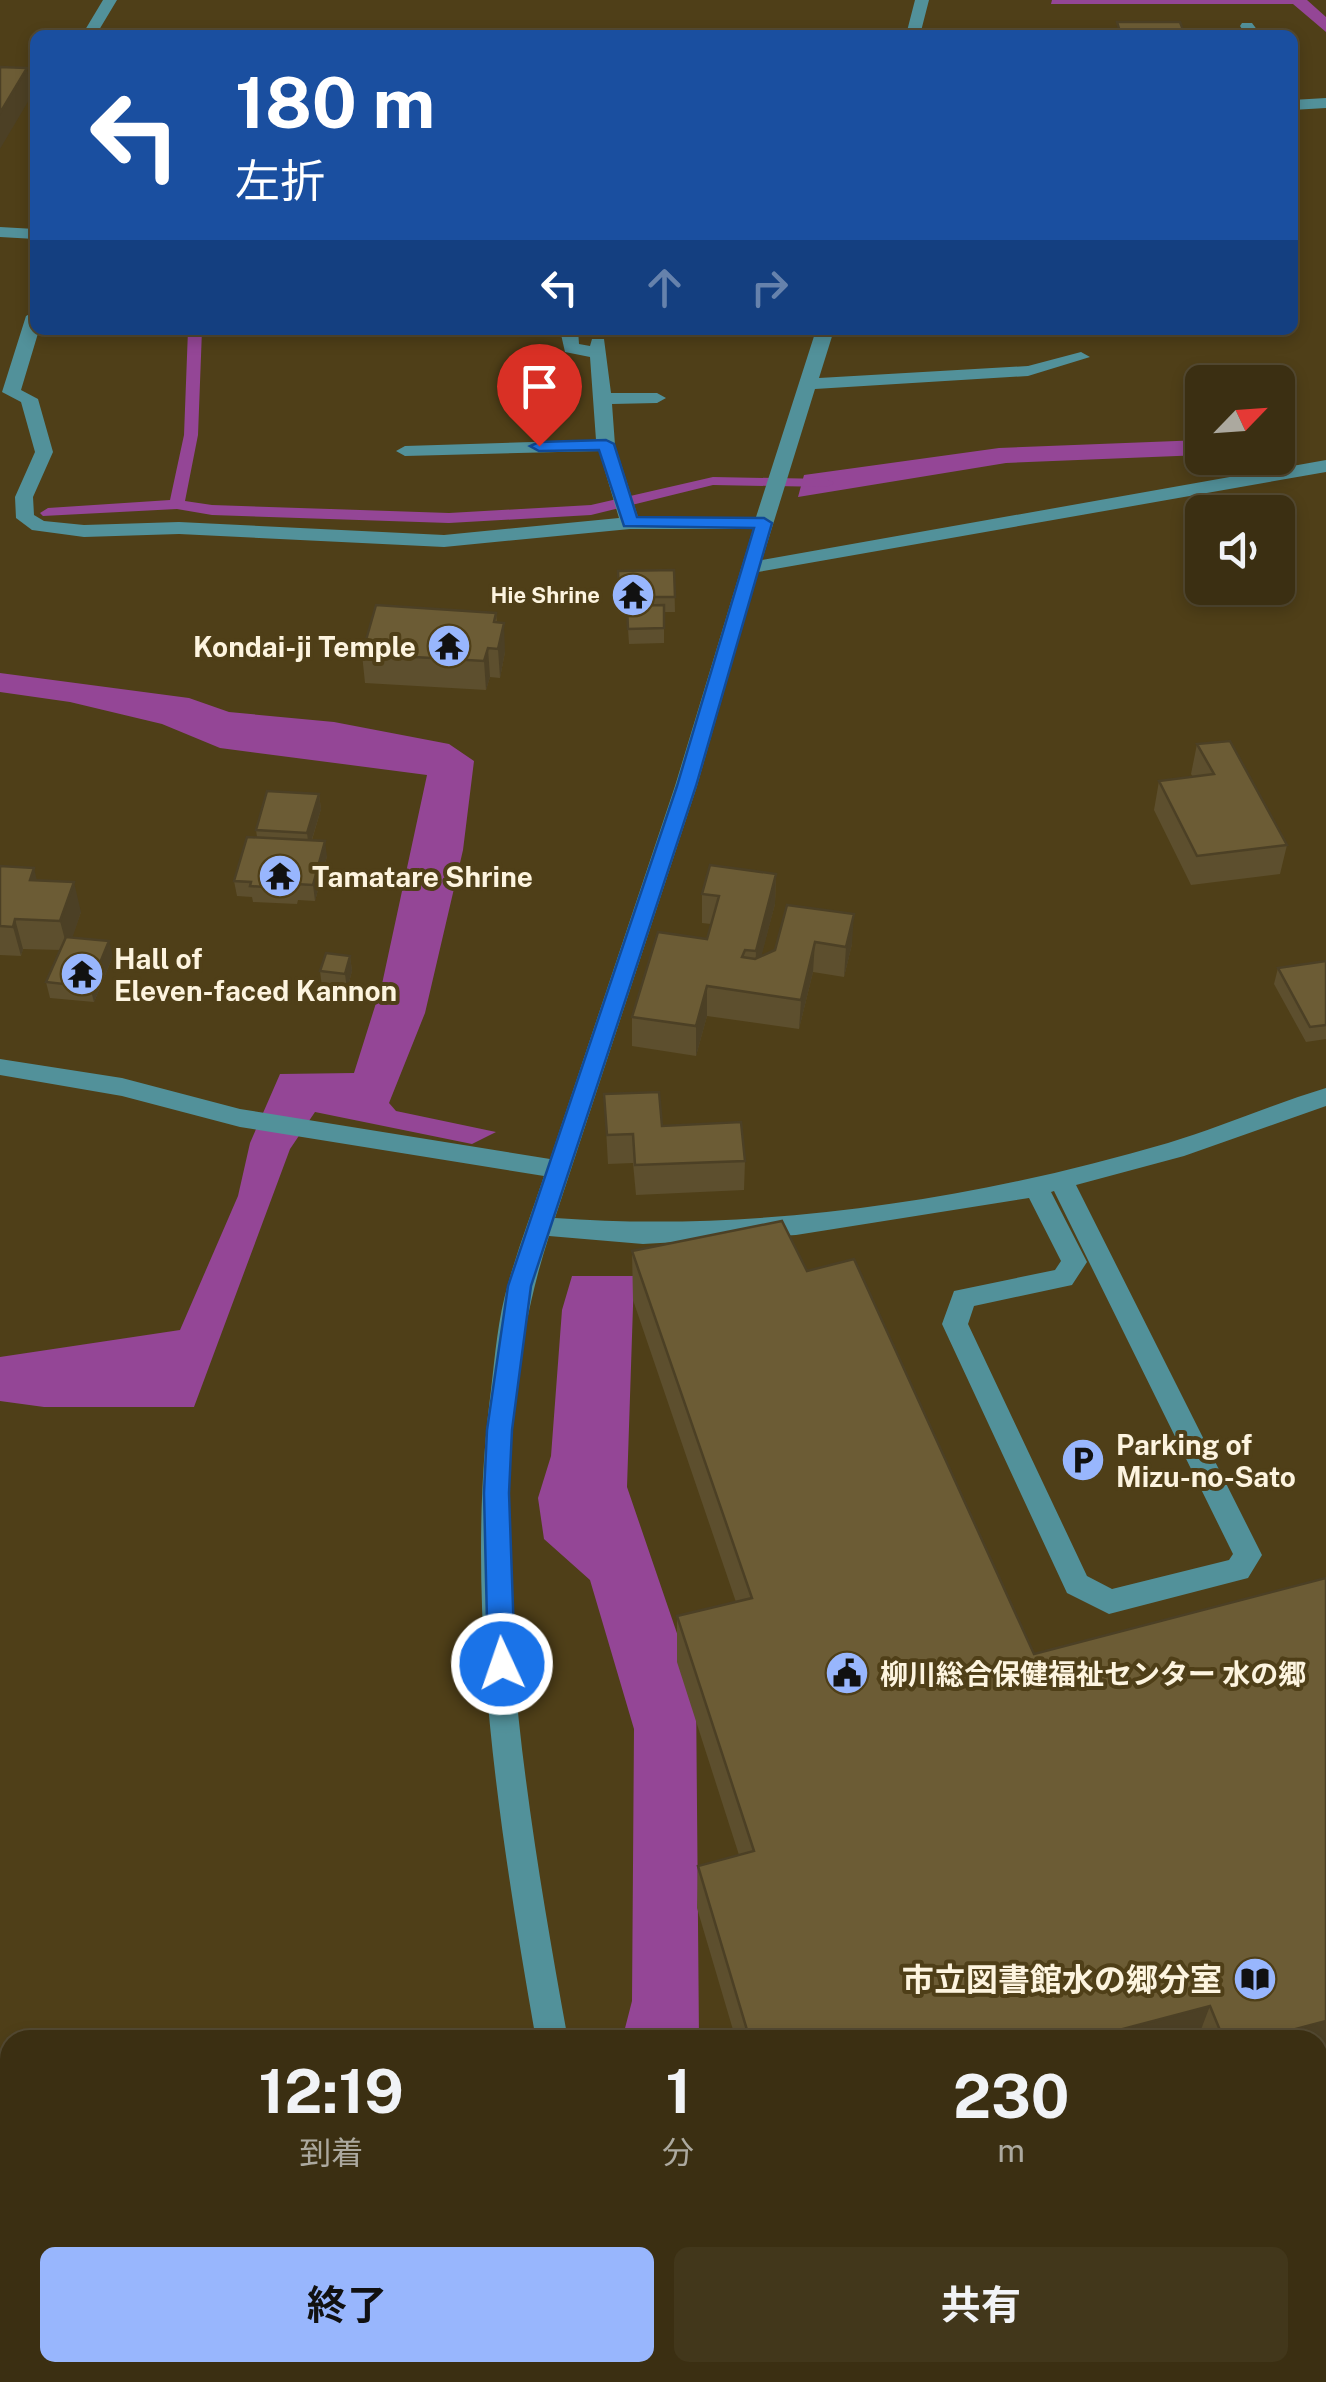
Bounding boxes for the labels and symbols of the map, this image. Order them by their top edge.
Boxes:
pin [497,344,582,447]
north arrow [1185,365,1295,475]
temple icon: Hie Shrine [610,572,656,618]
place label: Hie Shrine [491,582,600,608]
temple icon: Kondai-ji Temple [426,623,472,669]
place label: Kondai-ji Temple [193,630,416,663]
temple icon: Tamatare Shrine [257,853,303,899]
place label: Tamatare Shrine [312,860,533,893]
place label: Hall of Eleven-faced Kannon [114,942,397,1007]
temple icon: Hall of Eleven-faced Kannon [59,951,105,997]
place label: Parking of Mizu-no-Sato [1116,1428,1296,1493]
parking icon: Parking of Mizu-no-Sato [1060,1437,1106,1483]
position arrow [450,1612,554,1716]
public building icon: 柳川総合保健福祉センター 水の郷 [824,1650,870,1696]
place label: 柳川総合保健福祉センター 水の郷 [880,1657,1306,1690]
library icon: 市立図書館水の郷分室 [1232,1956,1278,2002]
place label: 市立図書館水の郷分室 [902,1961,1222,1998]

